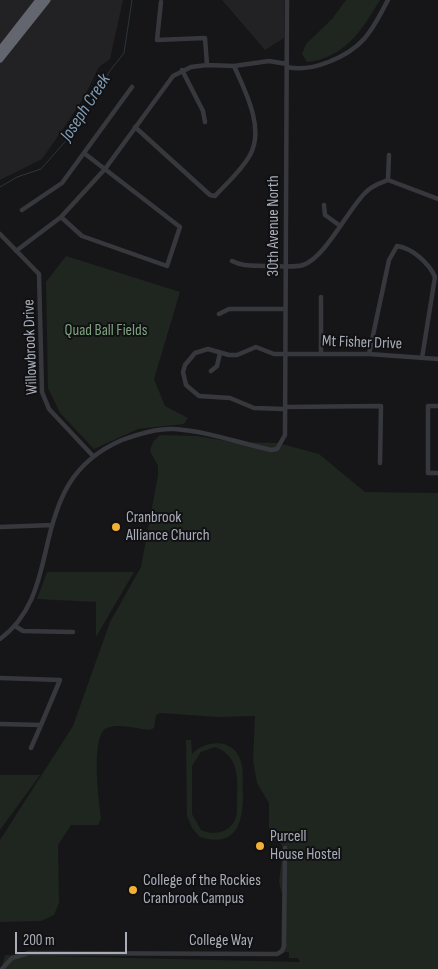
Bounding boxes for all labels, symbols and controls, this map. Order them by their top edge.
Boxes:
water label: Joseph Creek [56,70,116,146]
street label: 30th Avenue North [264,175,284,277]
street label: Willowbrook Drive [20,299,42,395]
park label: Quad Ball Fields [65,321,147,341]
street label: Mt Fisher Drive [322,332,402,354]
place label: Cranbrook Alliance Church [126,508,210,546]
marker: Cranbrook Alliance Church [110,521,122,533]
place label: Purcell House Hostel [270,827,341,865]
marker: Purcell House Hostel [254,840,266,852]
place label: College of the Rockies Cranbrook Campus [143,871,261,909]
marker: College of the Rockies Cranbrook Campus [127,884,139,896]
scale bar [18,922,130,954]
text: 200 m [23,931,55,950]
street label: College Way [189,931,253,951]

